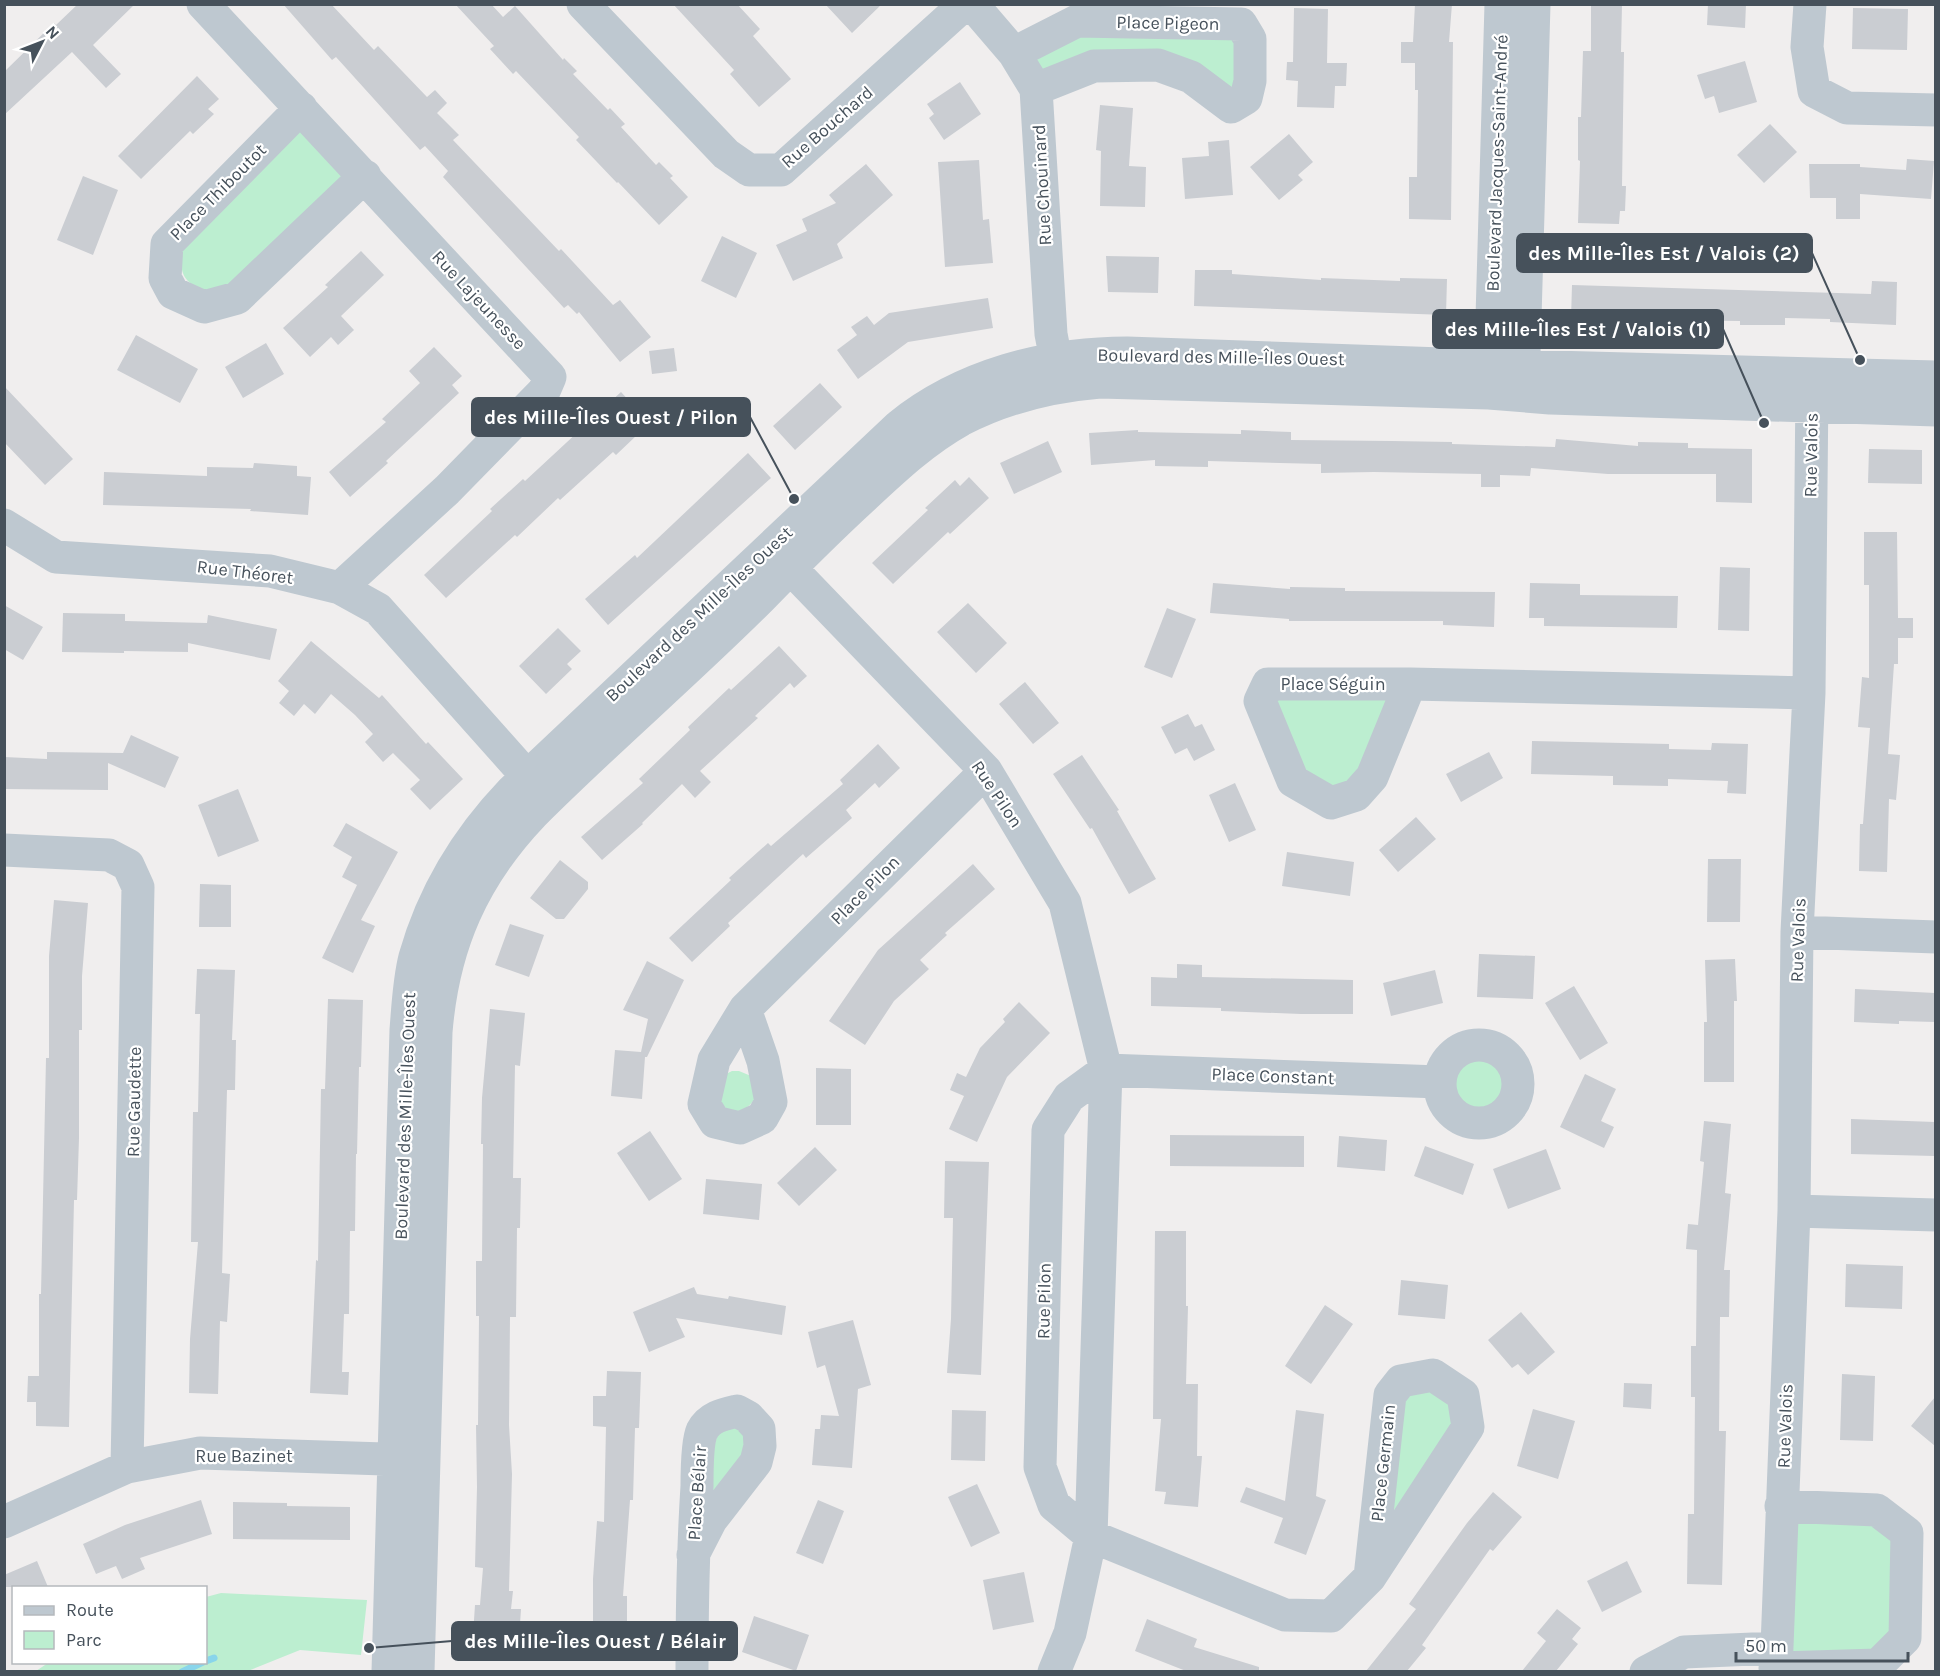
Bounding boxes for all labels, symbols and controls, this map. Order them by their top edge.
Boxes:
street label: Place Pigeon [1116,11,1220,35]
north arrow [12,12,72,72]
text: N [42,22,64,43]
street label: Boulevard Jacques-Saint-André [1482,34,1512,292]
street label: Rue Bouchard [777,81,877,173]
street label: Rue Chouinard [1028,124,1056,246]
street label: Place Thiboutot [165,139,271,245]
callout: des Mille-Îles Est / Valois (2) [1517,234,1812,272]
text: des Mille-Îles Est / Valois (2) [1528,241,1800,265]
street label: Rue Lajeunesse [427,246,531,354]
callout: des Mille-Îles Est / Valois (1) [1433,310,1723,348]
text: des Mille-Îles Est / Valois (1) [1445,317,1711,341]
street label: Boulevard des Mille-Îles Ouest [1097,344,1345,370]
callout: des Mille-Îles Ouest / Pilon [472,398,750,436]
text: des Mille-Îles Ouest / Pilon [484,405,738,429]
street label: Rue Valois [1799,413,1823,497]
street label: Boulevard des Mille-Îles Ouest [601,521,797,706]
street label: Rue Théoret [196,555,295,589]
street label: Place Séguin [1280,673,1386,695]
street label: Rue Pilon [966,756,1028,832]
street label: Place Pilon [826,851,904,929]
street label: Rue Valois [1786,897,1810,983]
street label: Boulevard des Mille-Îles Ouest [390,992,420,1240]
street label: Rue Gaudette [122,1047,146,1157]
street label: Place Constant [1211,1063,1335,1089]
street label: Rue Pilon [1032,1263,1056,1339]
street label: Rue Valois [1773,1383,1797,1469]
street label: Place Germain [1366,1403,1400,1523]
street label: Place Bélair [683,1444,711,1541]
street label: Rue Bazinet [195,1445,293,1467]
legend [12,1586,207,1664]
text: Route [66,1599,114,1621]
callout: des Mille-Îles Ouest / Bélair [452,1622,737,1660]
scale bar [1736,1625,1908,1663]
text: Parc [66,1629,102,1651]
text: des Mille-Îles Ouest / Bélair [464,1629,726,1653]
text: 50 m [1745,1635,1787,1657]

